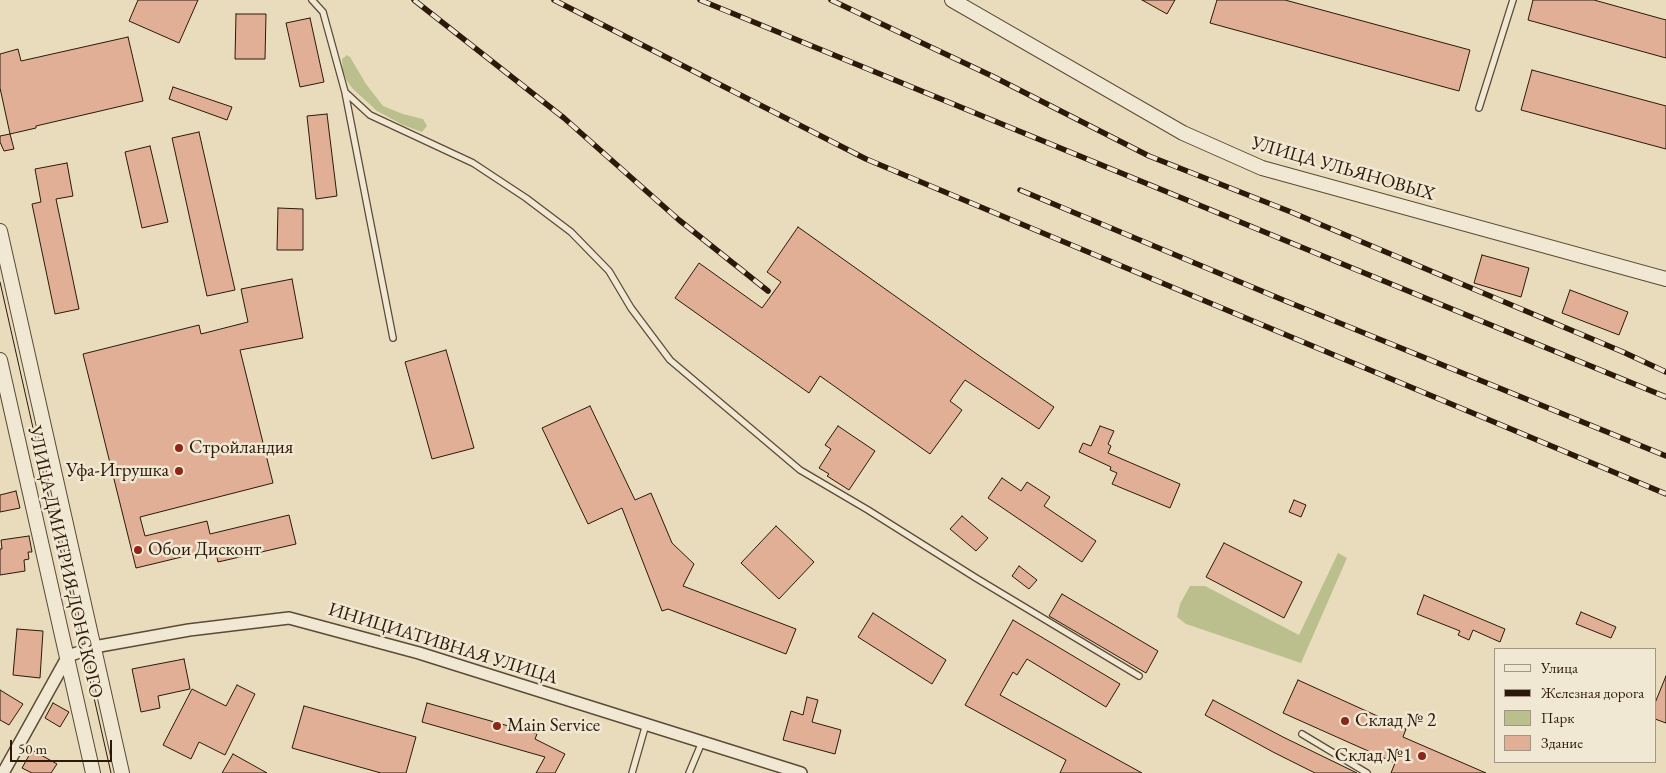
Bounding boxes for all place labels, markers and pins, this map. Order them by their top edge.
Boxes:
place label: Стройландия [189,437,293,459]
marker: Стройландия [173,442,185,454]
place label: Уфа-Игрушка [66,460,169,482]
marker: Уфа-Игрушка [173,465,185,477]
place label: Обои Дисконт [148,539,261,561]
marker: Обои Дисконт [132,544,144,556]
place label: Склад № 2 [1355,710,1436,732]
place label: Main Service [507,715,600,737]
marker: Склад № 2 [1339,715,1351,727]
marker: Main Service [491,720,503,732]
place label: Склад №1 [1335,745,1412,767]
marker: Склад №1 [1416,750,1428,762]

